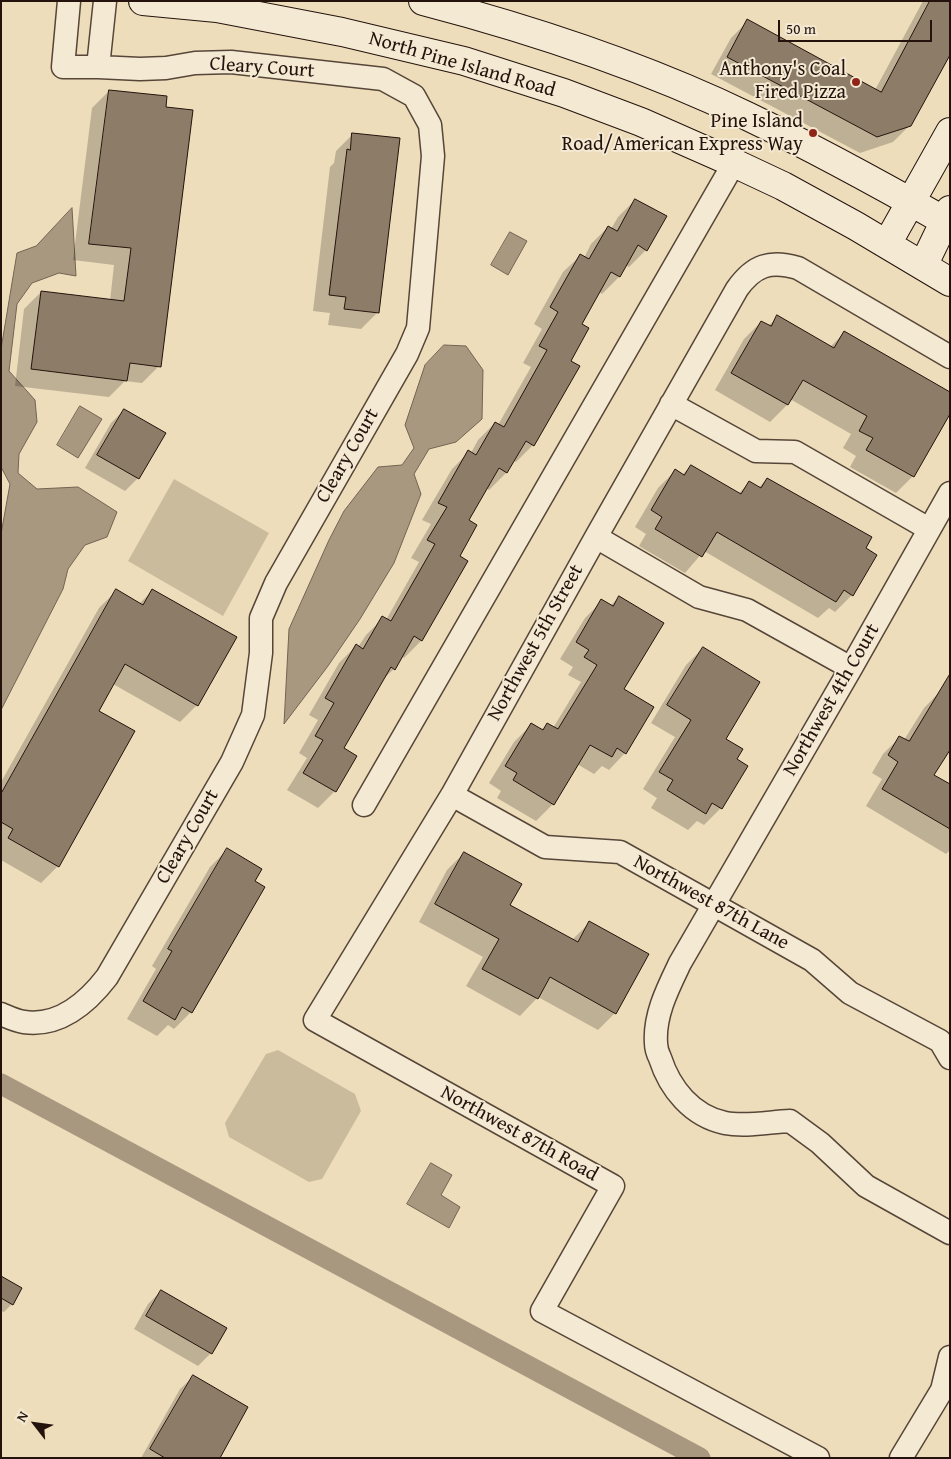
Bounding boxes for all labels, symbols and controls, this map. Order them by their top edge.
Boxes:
scale bar [781,10,935,42]
text: 50 m [786,18,816,39]
street label: North Pine Island Road [366,27,558,103]
street label: Cleary Court [209,52,315,84]
place label: Anthony's Coal Fired Pizza [719,58,846,105]
marker: Anthony's Coal Fired Pizza [850,76,862,88]
place label: Pine Island Road/American Express Way [562,110,803,157]
marker: Pine Island Road/American Express Way [807,127,819,139]
street label: Cleary Court [311,404,385,508]
street label: Northwest 5th Street [483,561,589,725]
street label: Northwest 4th Court [779,620,885,780]
street label: Cleary Court [151,785,225,889]
street label: Northwest 87th Lane [629,850,793,956]
street label: Northwest 87th Road [436,1081,602,1187]
north arrow [10,1399,60,1449]
text: N [11,1407,33,1426]

